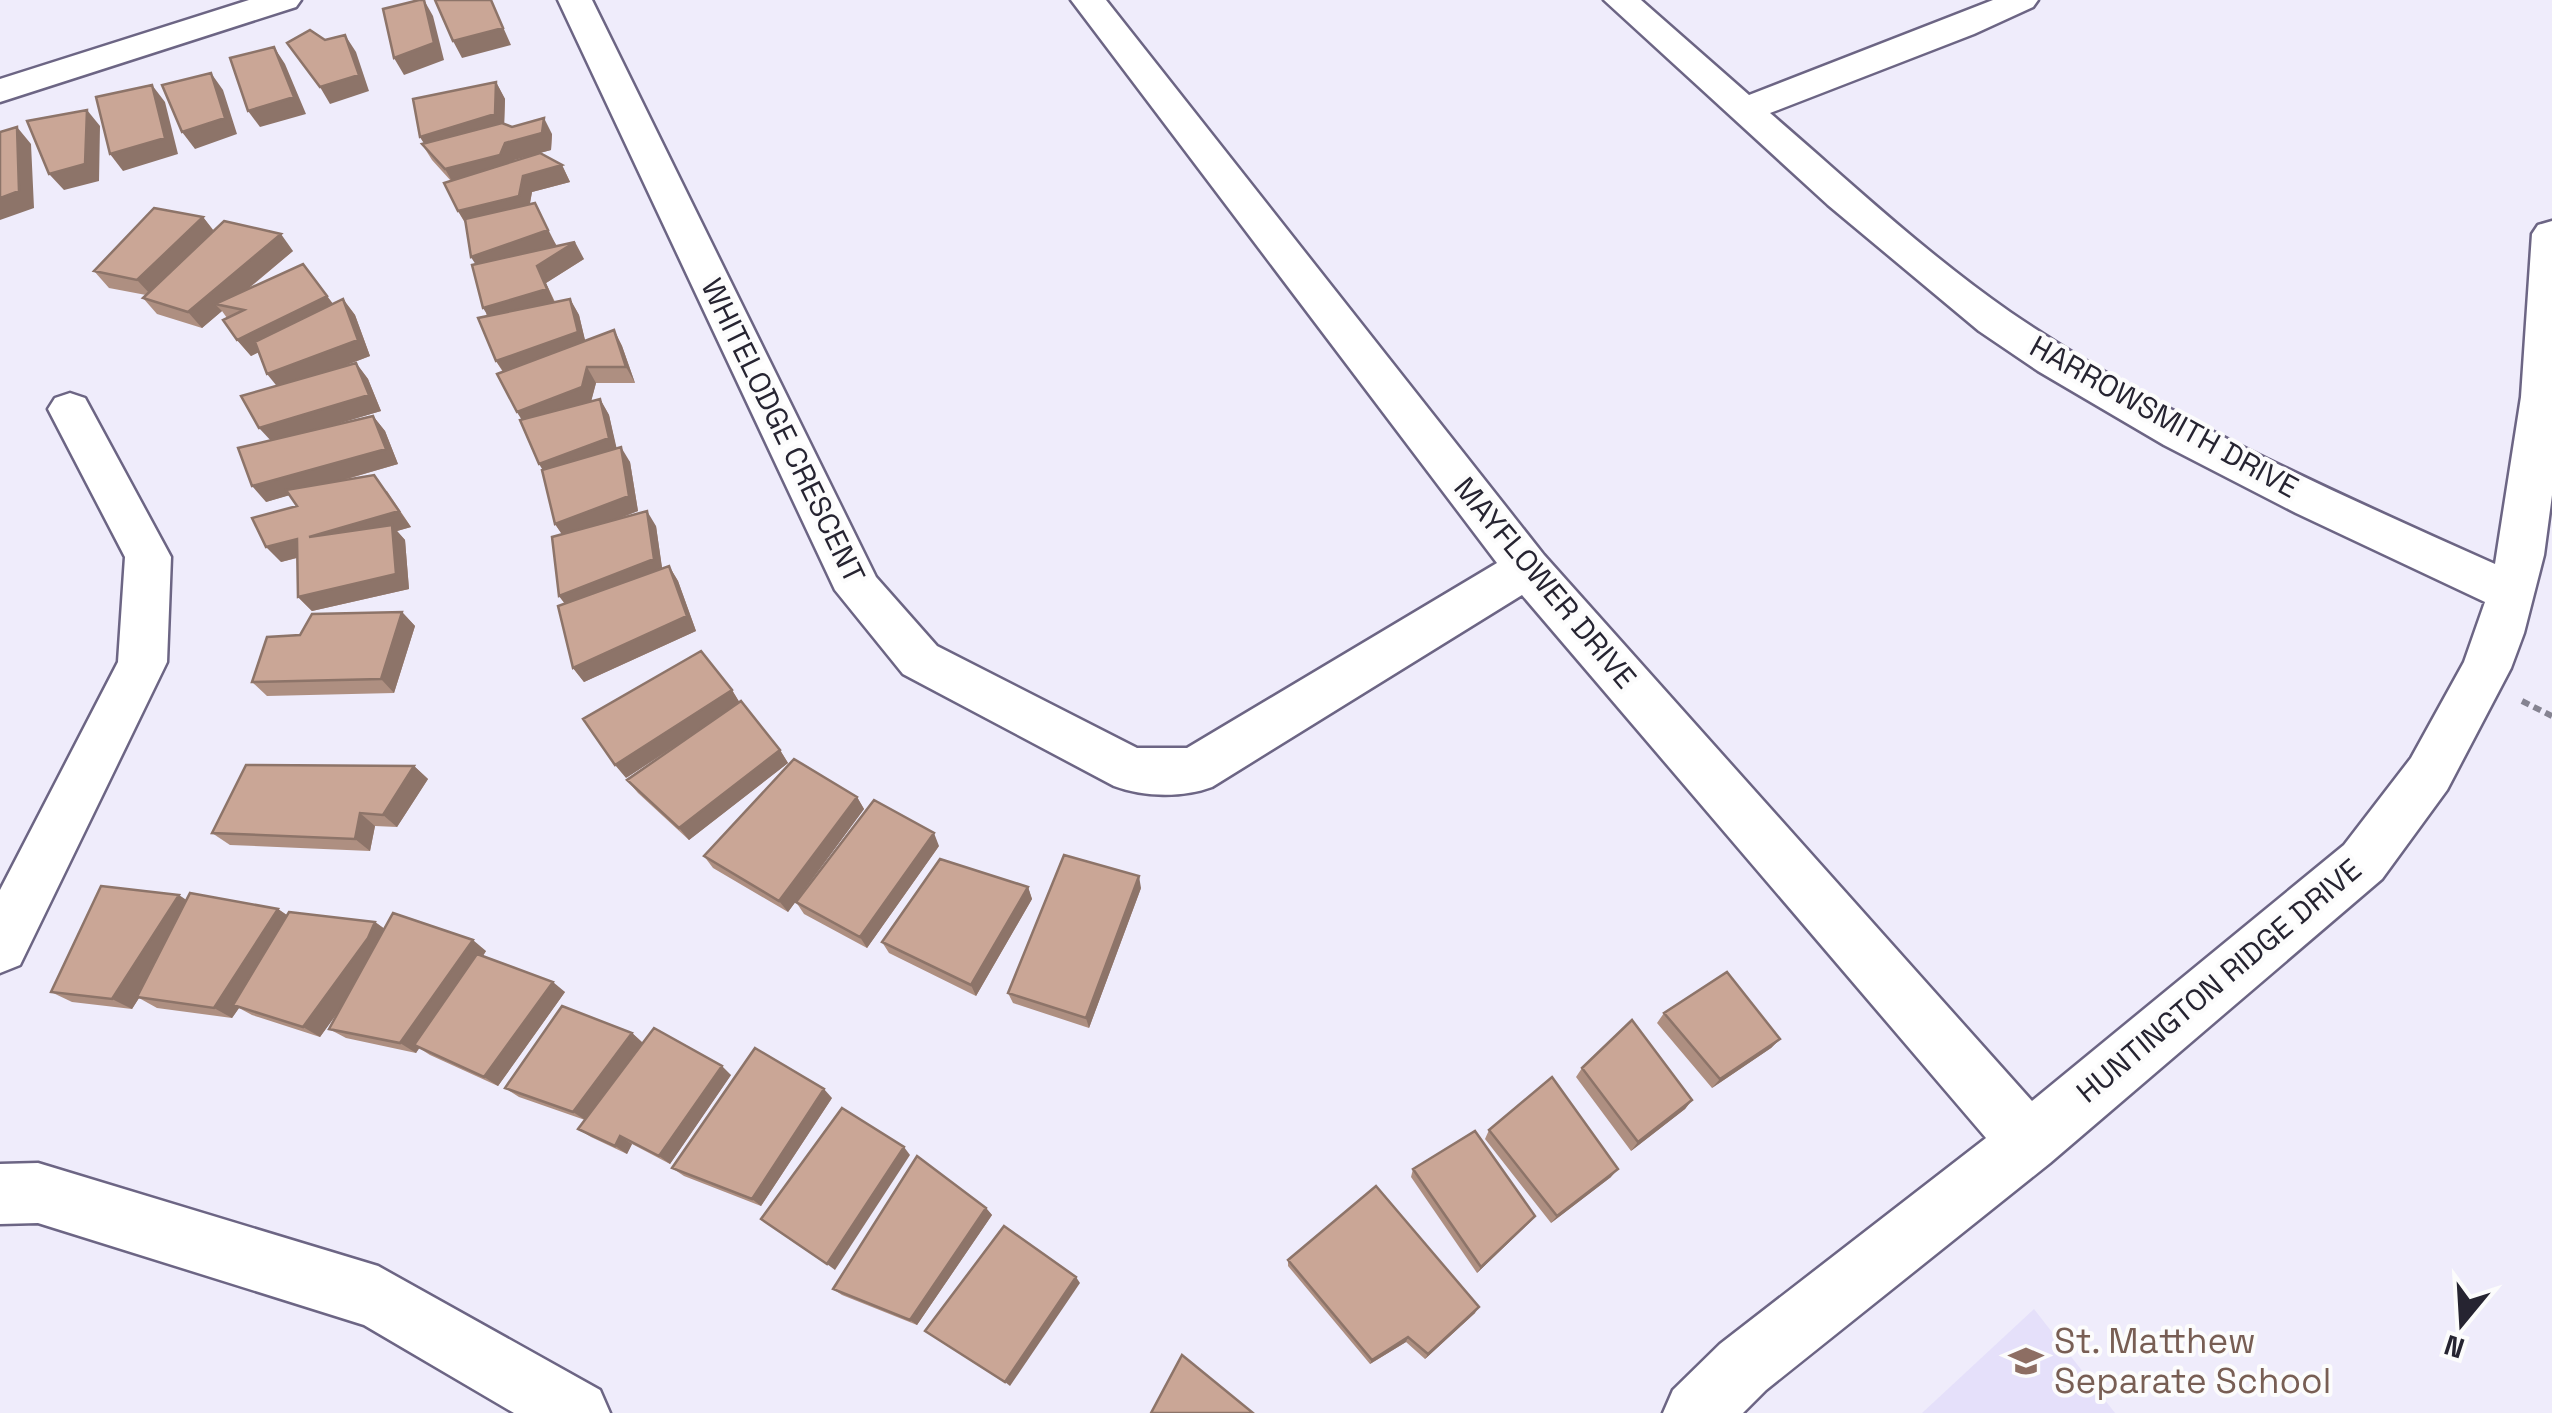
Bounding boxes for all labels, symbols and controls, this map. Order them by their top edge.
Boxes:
street label: WHITELODGE CRESCENT [693,272,874,590]
street label: HARROWSMITH DRIVE [2023,327,2305,507]
street label: MAYFLOWER DRIVE [1446,469,1645,696]
street label: HUNTINGTON RIDGE DRIVE [2068,850,2369,1111]
north arrow [2412,1273,2512,1373]
place label: St. Matthew Separate School [2054,1319,2331,1403]
text: N [2440,1327,2469,1367]
school or university icon: St. Matthew Separate School [2007,1342,2045,1380]

